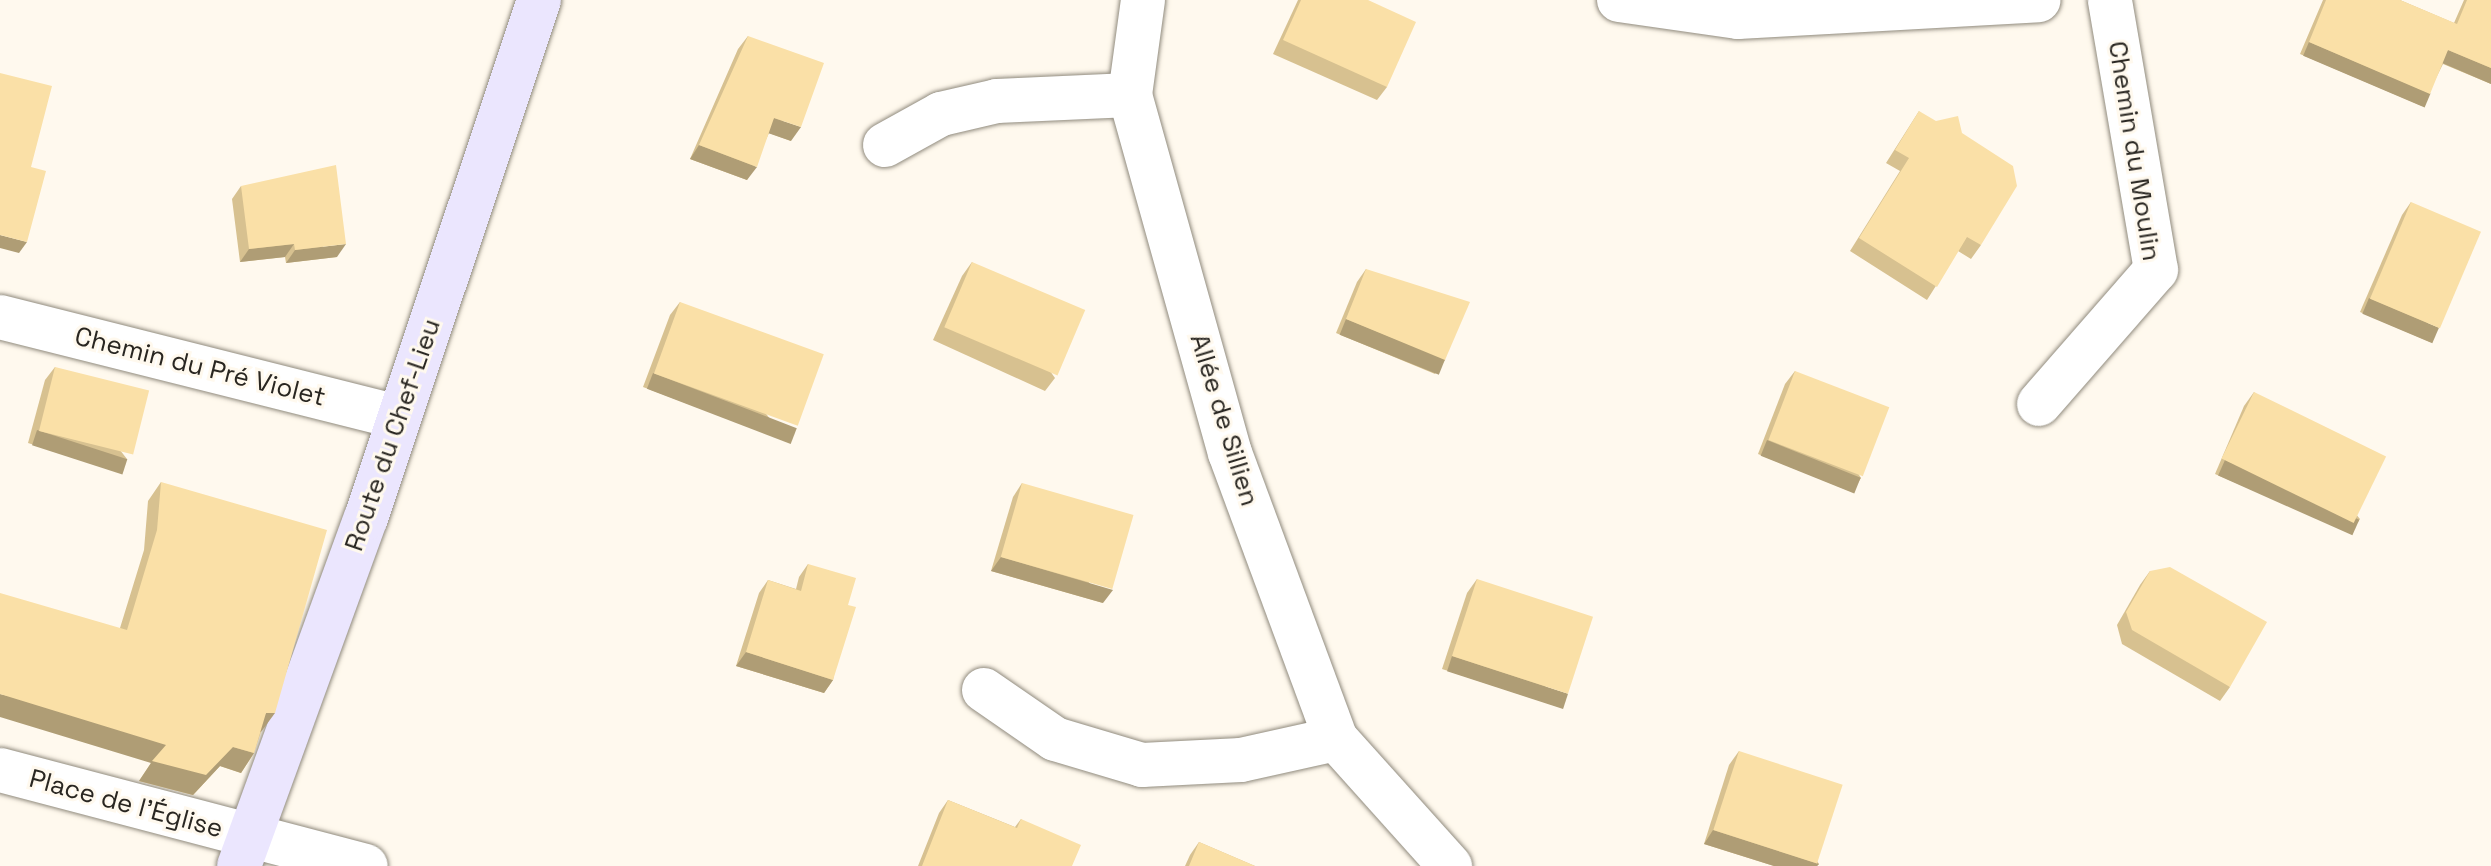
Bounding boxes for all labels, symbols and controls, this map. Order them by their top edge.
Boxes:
street label: Chemin du Moulin [2101,39,2167,263]
street label: Route du Chef-Lieu [339,315,447,555]
street label: Chemin du Pré Violet [71,321,329,413]
street label: Allée de Sillien [1183,330,1265,510]
street label: Place de l'Église [26,763,226,845]

